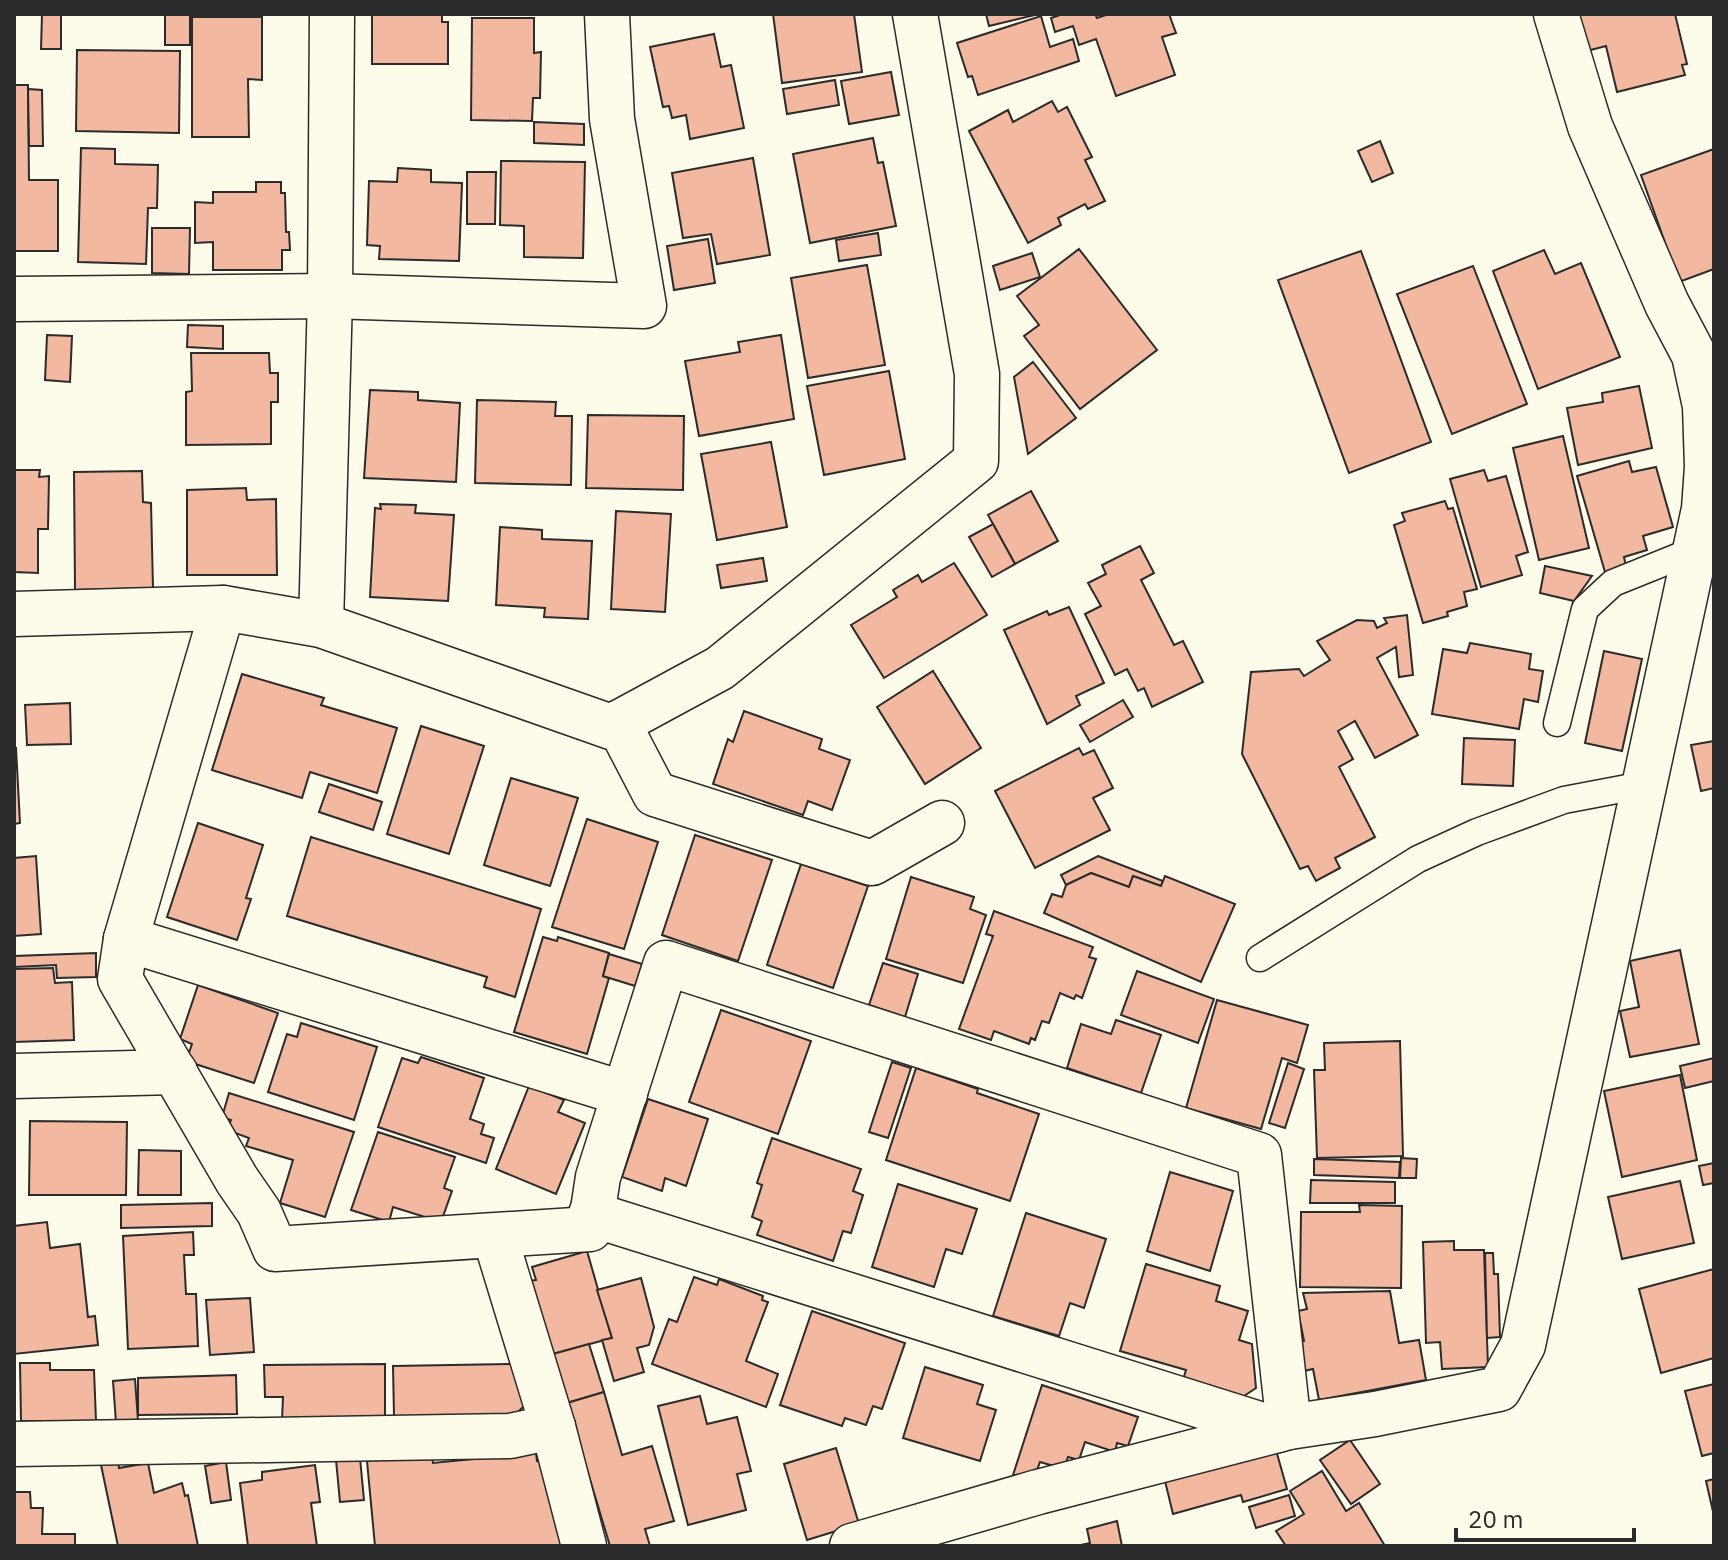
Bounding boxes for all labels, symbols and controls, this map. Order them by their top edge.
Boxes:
scale bar [1456,1492,1634,1542]
text: 20 m [1468,1503,1523,1535]

